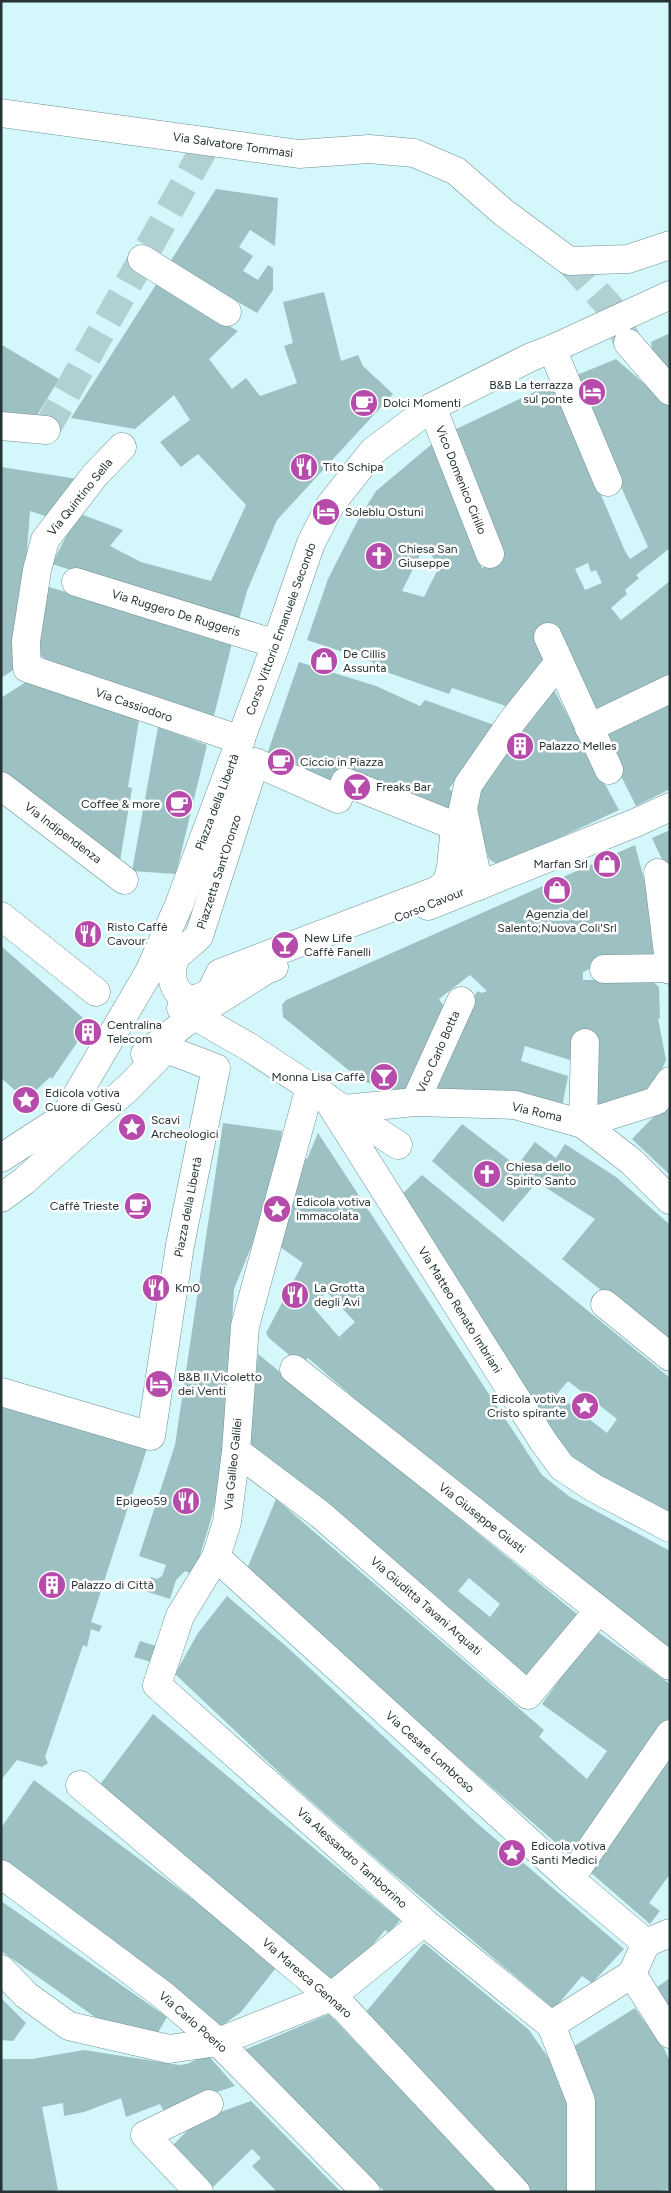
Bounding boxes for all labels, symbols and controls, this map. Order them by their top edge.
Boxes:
street label: Via Salvatore Tommasi [172,130,294,160]
hotel icon: B&B La terrazza sul ponte [577,377,607,407]
place label: B&B La terrazza sul ponte [489,378,573,406]
cafe icon: Dolci Momenti [349,388,379,418]
place label: Dolci Momenti [383,396,461,410]
street label: Vico Domenico Cirillo [433,424,489,536]
restaurant icon: Tito Schipa [289,452,319,482]
street label: Via Quintino Sella [45,456,115,538]
place label: Tito Schipa [323,460,383,474]
hotel icon: Soleblu Ostuni [311,497,341,527]
place label: Soleblu Ostuni [345,505,423,519]
street label: Corso Vittorio Emanuele Secondo [243,541,319,717]
church icon: Chiesa San Giuseppe [364,541,394,571]
place label: Chiesa San Giuseppe [398,542,458,570]
street label: Via Ruggero De Ruggeris [110,587,243,639]
shop icon: De Cillis Assunta [309,646,339,676]
place label: De Cillis Assunta [343,647,386,675]
street label: Via Cassiodoro [93,685,175,725]
building icon: Palazzo Melles [505,731,535,761]
place label: Palazzo Melles [539,739,617,753]
cafe icon: Ciccio in Piazza [266,747,296,777]
street label: Piazza della Libertà [192,752,242,852]
place label: Ciccio in Piazza [300,755,383,769]
bar icon: Freaks Bar [342,772,372,802]
place label: Freaks Bar [376,780,431,794]
cafe icon: Coffee & more [164,789,194,819]
place label: Coffee & more [81,797,160,811]
street label: Via Indipendenza [22,800,104,866]
street label: Piazzetta Sant'Oronzo [194,813,244,931]
shop icon: Marfan Srl [592,849,622,879]
place label: Marfan Srl [533,857,588,871]
shop icon: Agenzia del Salento;Nuova Coli'Srl [542,875,572,905]
street label: Corso Cavour [392,885,466,925]
place label: Agenzia del Salento;Nuova Coli'Srl [497,907,617,935]
restaurant icon: Risto Caffè Cavour [73,919,103,949]
place label: Risto Caffè Cavour [107,920,168,948]
bar icon: New Life Caffè Fanelli [270,930,300,960]
place label: New Life Caffè Fanelli [304,931,371,959]
street label: Vico Carlo Botta [414,1009,462,1095]
building icon: Centralina Telecom [73,1017,103,1047]
place label: Centralina Telecom [107,1018,162,1046]
bar icon: Monna Lisa Caffè [369,1062,399,1092]
place label: Monna Lisa Caffè [272,1070,365,1084]
place icon: Edicola votiva Cuore di Gesù [11,1085,41,1115]
place label: Edicola votiva Cuore di Gesù [45,1086,122,1114]
street label: Via Roma [511,1099,563,1125]
place icon: Scavi Archeologici [117,1112,147,1142]
place label: Scavi Archeologici [151,1113,219,1141]
street label: Piazza della Libertà [171,1156,205,1258]
church icon: Chiesa dello Spirito Santo [472,1159,502,1189]
place label: Chiesa dello Spirito Santo [506,1160,576,1188]
cafe icon: Caffè Trieste [123,1191,153,1221]
place icon: Edicola votiva Immacolata [262,1194,292,1224]
place label: Edicola votiva Immacolata [296,1195,371,1223]
place label: Caffè Trieste [50,1199,119,1213]
street label: Via Matteo Renato Imbriani [415,1244,505,1376]
restaurant icon: Km0 [141,1273,171,1303]
restaurant icon: La Grotta degli Avi [280,1280,310,1310]
place label: Km0 [175,1281,201,1295]
place label: La Grotta degli Avi [314,1281,365,1309]
hotel icon: B&B Il Vicoletto dei Venti [144,1369,174,1399]
place label: B&B Il Vicoletto dei Venti [178,1370,262,1398]
place icon: Edicola votiva Cristo spirante [570,1391,600,1421]
place label: Edicola votiva Cristo spirante [487,1392,566,1420]
street label: Via Galileo Galilei [221,1417,245,1511]
street label: Via Giuseppe Giusti [436,1480,528,1556]
restaurant icon: Epigeo59 [171,1486,201,1516]
place label: Epigeo59 [116,1494,167,1508]
street label: Via Giuditta Tavani Arquati [368,1554,484,1658]
building icon: Palazzo di Città [37,1570,67,1600]
place label: Palazzo di Città [71,1578,154,1592]
street label: Via Cesare Lombroso [383,1708,477,1796]
street label: Via Alessandro Tamborrino [294,1805,410,1911]
place icon: Edicola votiva Santi Medici [497,1838,527,1868]
place label: Edicola votiva Santi Medici [531,1839,606,1867]
street label: Via Maresca Gennaro [259,1935,355,2021]
street label: Via Carlo Poerio [156,1989,230,2055]

